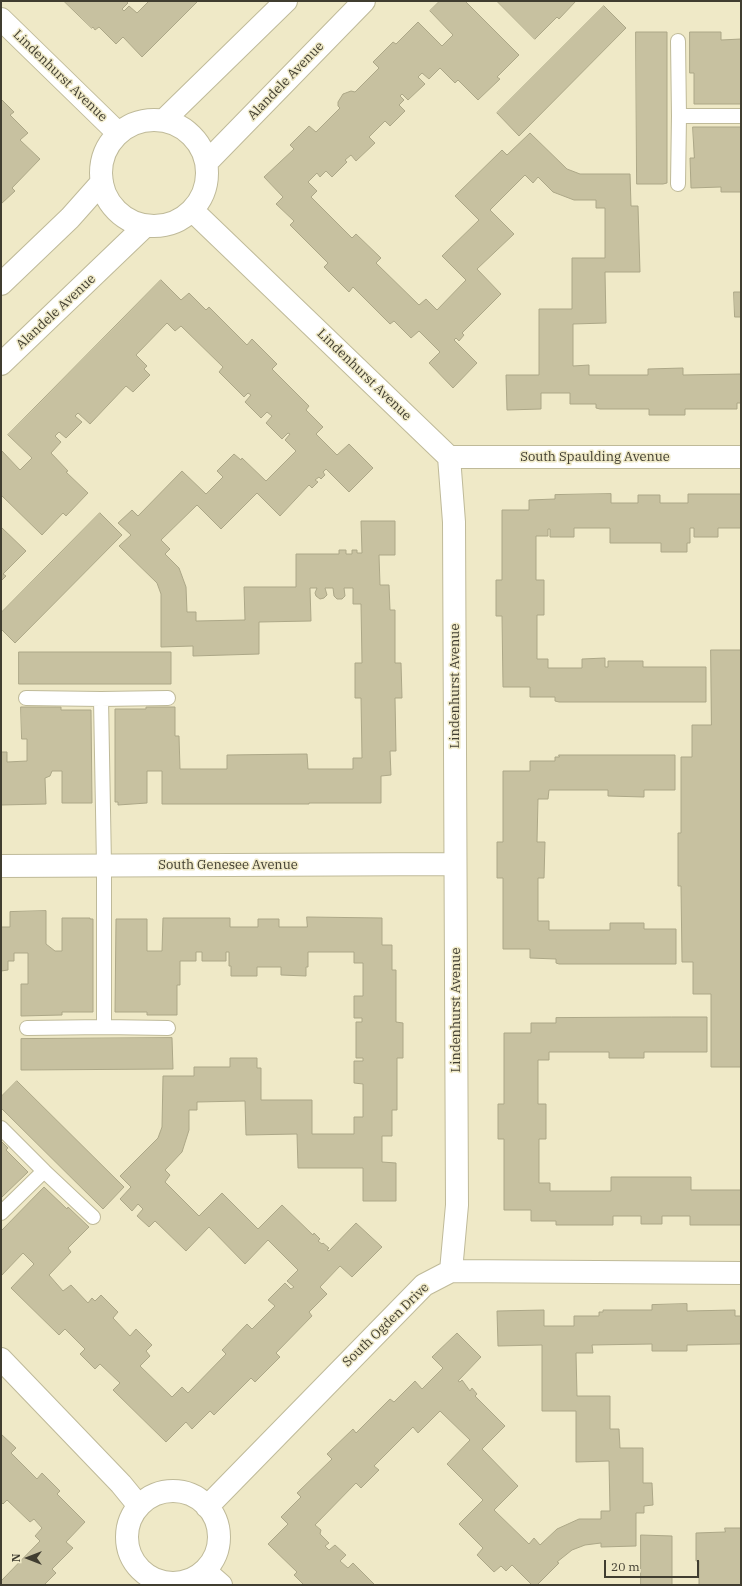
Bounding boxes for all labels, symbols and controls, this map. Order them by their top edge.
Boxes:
street label: Lindenhurst Avenue [10,27,110,125]
street label: Alandele Avenue [245,39,327,123]
street label: Alandele Avenue [13,271,99,353]
street label: Lindenhurst Avenue [314,326,414,424]
street label: South Spaulding Avenue [520,449,670,465]
street label: Lindenhurst Avenue [447,624,463,748]
street label: South Genesee Avenue [158,857,298,873]
street label: Lindenhurst Avenue [448,948,464,1072]
street label: South Ogden Drive [340,1280,432,1370]
north arrow [8,1538,48,1578]
scale bar [606,1552,701,1578]
text: N [9,1554,23,1562]
text: 20 m [611,1559,640,1574]

